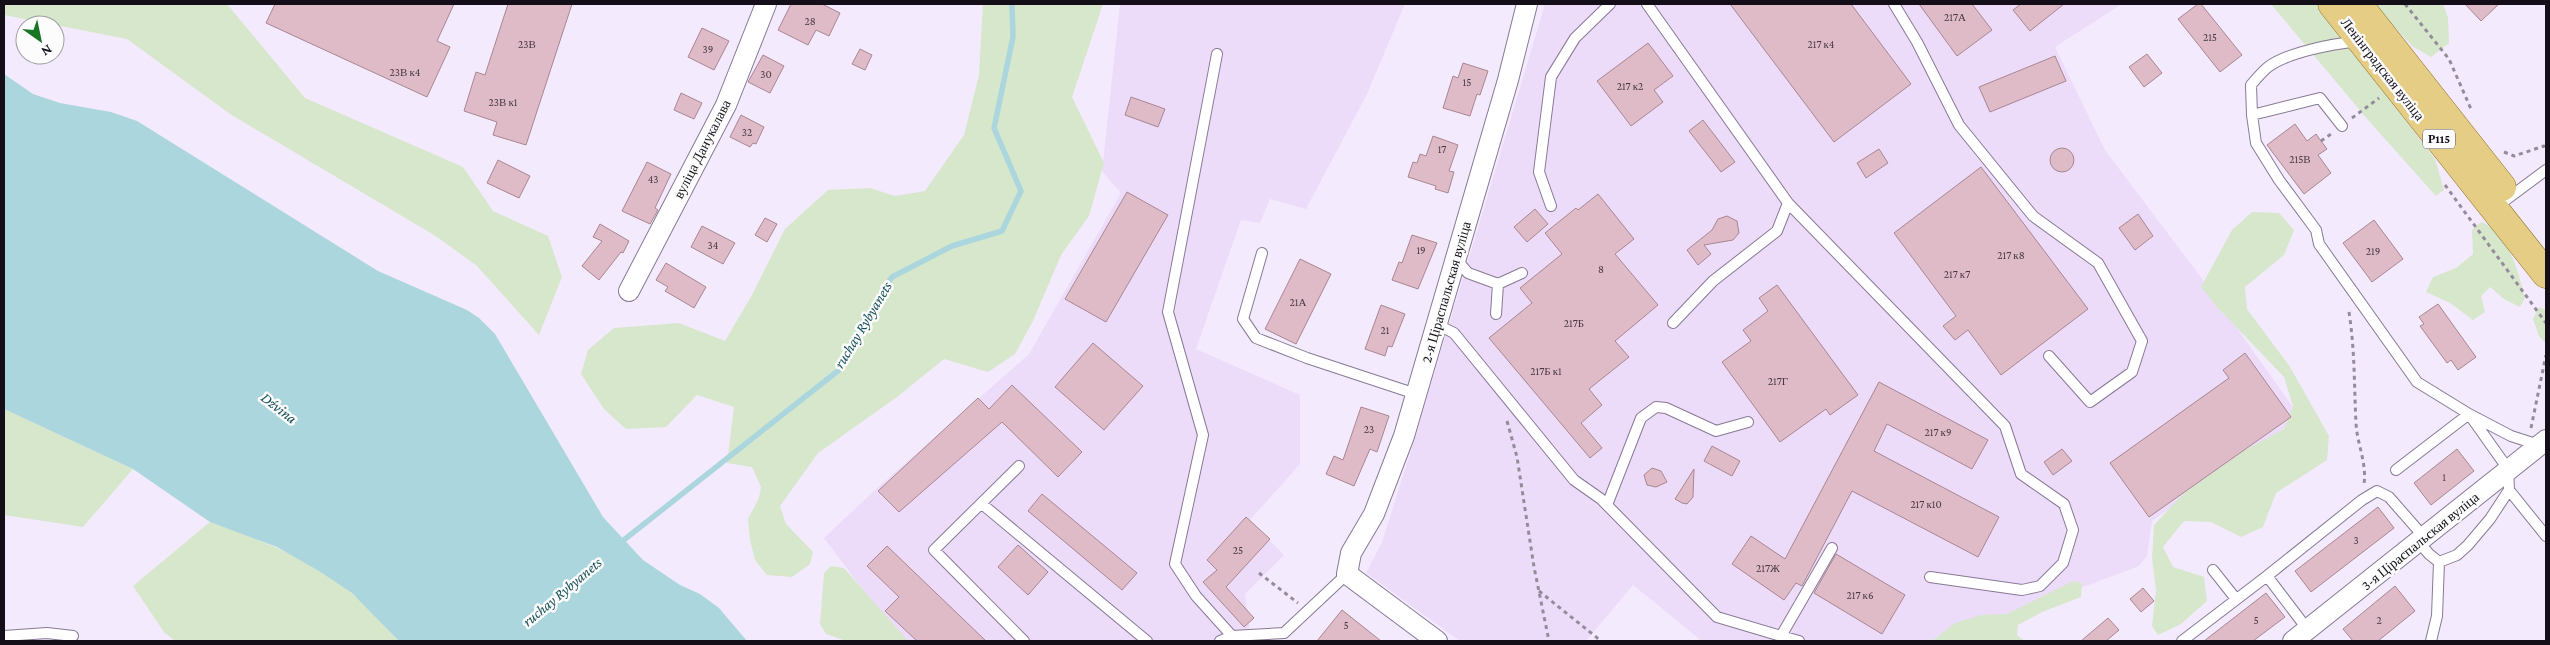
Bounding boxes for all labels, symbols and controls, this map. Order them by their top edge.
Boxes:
house number: 217А [1944,11,1966,23]
north arrow [15,15,65,65]
house number: 28 [804,15,816,27]
street label: Ленінградская вуліца [2338,15,2428,124]
house number: 215 [2203,31,2217,43]
house number: 23В [518,38,536,50]
house number: 217 к4 [1808,38,1835,50]
text: N [38,42,55,60]
house number: 39 [703,43,713,55]
house number: 23В к4 [390,66,421,78]
house number: 30 [760,68,772,80]
house number: 15 [1463,76,1471,88]
house number: 217 к2 [1617,80,1643,92]
house number: 23В к1 [489,96,518,108]
street label: вуліца Данукалава [670,96,734,201]
house number: 32 [742,126,752,138]
road number: Р115 [2423,130,2455,148]
house number: 17 [1438,143,1446,155]
house number: 215В [2289,153,2311,165]
house number: 43 [648,173,658,185]
street label: 2-я Ціраспальская вуліца [1418,219,1474,365]
house number: 34 [708,239,719,251]
house number: 19 [1416,244,1426,256]
house number: 219 [2366,245,2380,257]
house number: 217 к8 [1997,249,2025,261]
house number: 8 [1598,263,1604,275]
house number: 217 к7 [1944,268,1970,280]
water label: ruchay Rybyanets [831,279,896,372]
house number: 21А [1290,296,1306,308]
house number: 217Б [1564,317,1584,329]
house number: 21 [1381,324,1390,336]
house number: 217Б к1 [1530,365,1562,377]
house number: 217Г [1768,375,1788,387]
water label: Dźvina [258,389,300,427]
house number: 23 [1364,423,1374,435]
house number: 217 к9 [1925,426,1951,438]
house number: 1 [2442,471,2446,483]
street label: 3-я Ціраспальская вуліца [2358,488,2483,593]
house number: 217 к10 [1910,498,1942,510]
house number: 3 [2353,534,2359,546]
house number: 25 [1233,544,1243,556]
water label: ruchay Rybyanets [519,554,606,630]
house number: 217Ж [1756,562,1780,574]
house number: 217 к6 [1847,589,1873,601]
house number: 5 [2253,614,2259,626]
house number: 2 [2376,614,2382,626]
house number: 5 [1343,619,1349,631]

